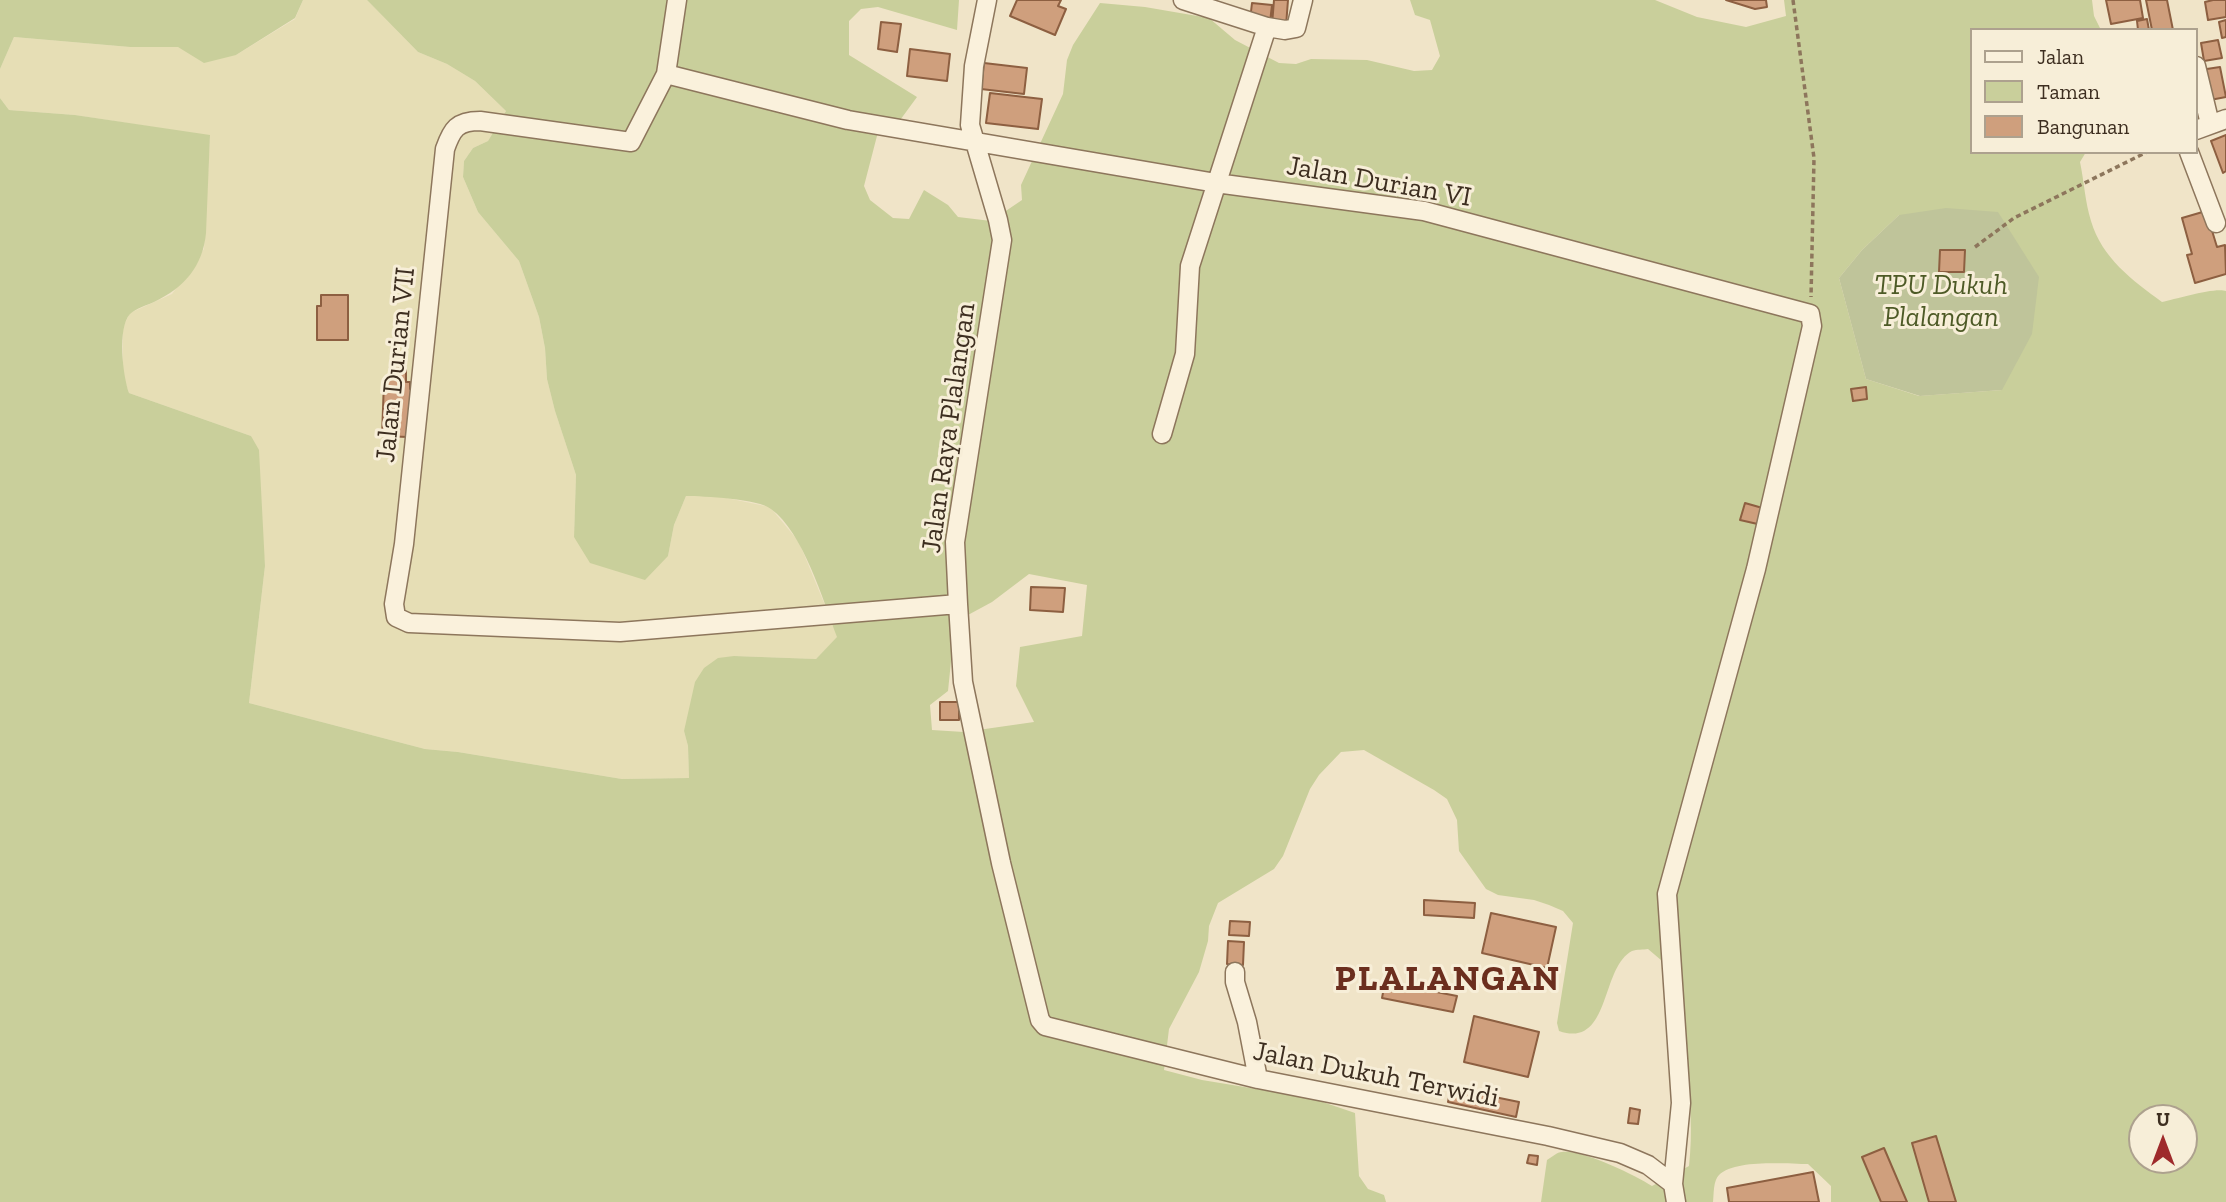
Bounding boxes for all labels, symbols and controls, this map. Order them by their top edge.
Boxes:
legend [1970,28,2198,154]
text: Jalan [2037,44,2084,69]
text: Taman [2037,79,2100,104]
text: Bangunan [2037,114,2129,139]
street label: Jalan Durian VI [1284,149,1474,215]
street label: Jalan Durian VII [369,266,423,464]
park label: TPU Dukuh Plalangan [1874,269,2008,335]
street label: Jalan Raya Plalangan [915,301,983,555]
district label: PLALANGAN [1336,959,1560,1001]
street label: Jalan Dukuh Terwidi [1250,1035,1502,1115]
north arrow [2128,1104,2198,1174]
text: U [2156,1108,2170,1131]

